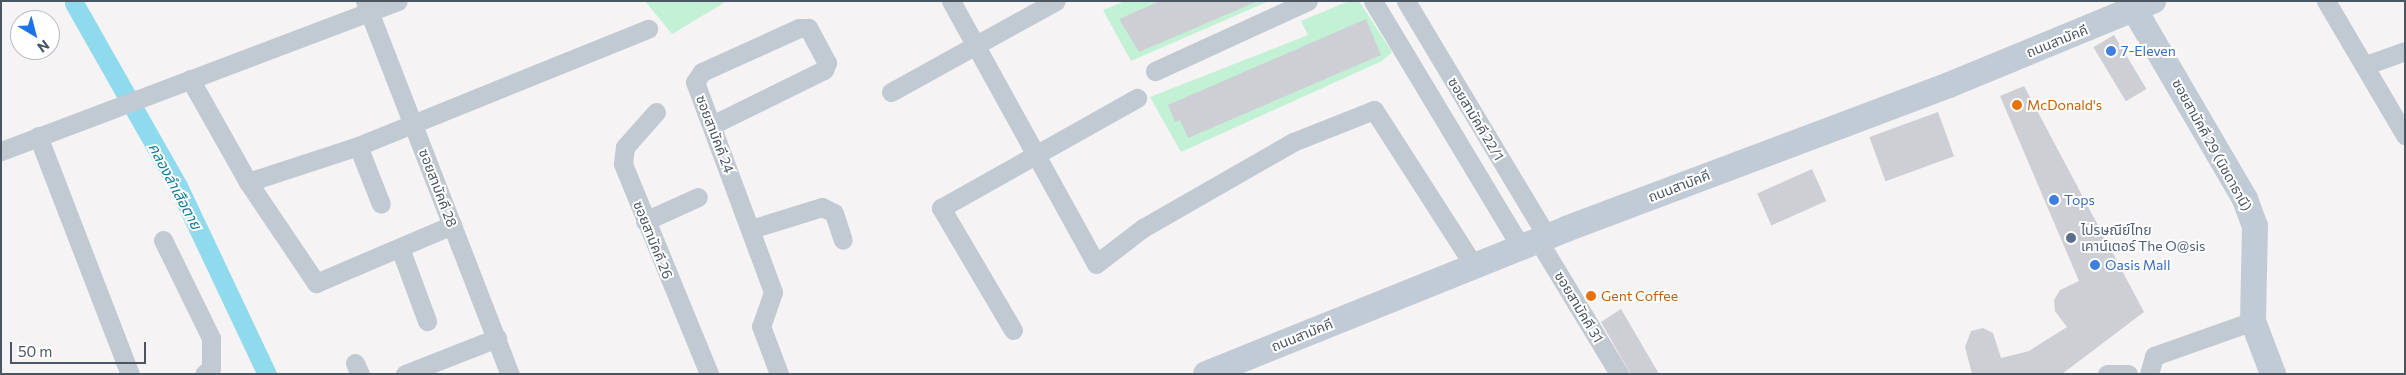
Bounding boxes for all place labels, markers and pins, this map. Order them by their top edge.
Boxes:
place label: 7-Eleven [2121,43,2176,59]
marker: 7-Eleven [2105,45,2117,57]
place label: McDonald's [2027,97,2102,113]
marker: McDonald's [2011,99,2023,111]
place label: Tops [2064,192,2095,208]
marker: Tops [2048,194,2060,206]
place label: ไปรษณีย์ไทย เคาน์เตอร์ The O@sis [2081,222,2205,254]
marker: ไปรษณีย์ไทย เคาน์เตอร์ The O@sis [2065,232,2077,244]
place label: Oasis Mall [2105,257,2170,273]
marker: Oasis Mall [2089,259,2101,271]
place label: Gent Coffee [1601,288,1678,304]
marker: Gent Coffee [1585,290,1597,302]

